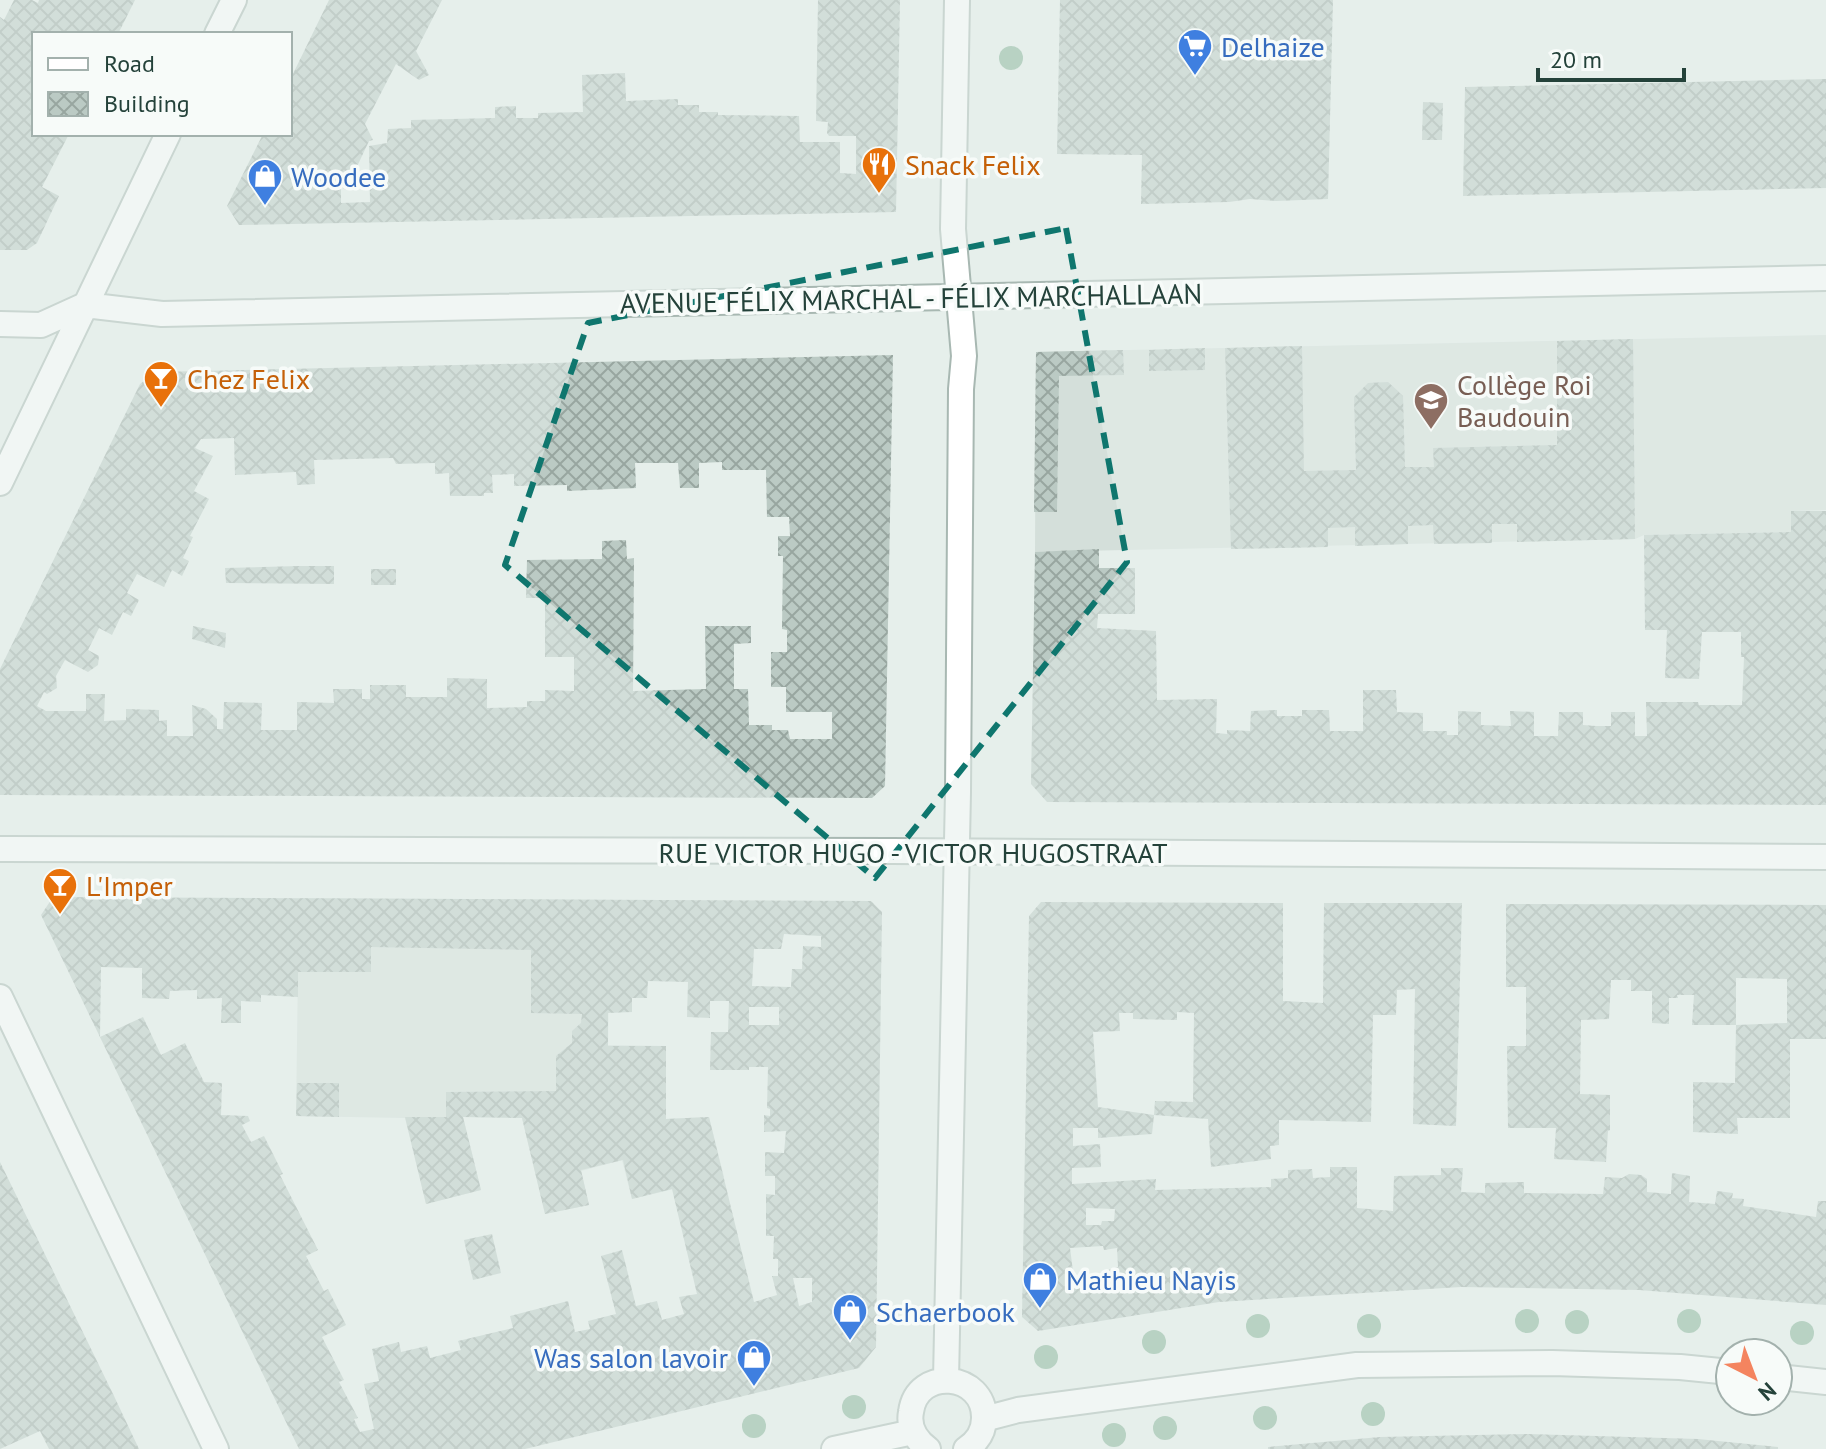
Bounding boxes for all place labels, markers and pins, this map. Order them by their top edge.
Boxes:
supermarket icon: Delhaize [1176,27,1214,77]
place label: Delhaize [1221,28,1325,65]
restaurant icon: Snack Felix [860,145,898,195]
place label: Snack Felix [905,146,1041,183]
shop icon: Woodee [246,157,284,207]
place label: Woodee [291,158,386,195]
bar icon: Chez Felix [142,359,180,409]
place label: Chez Felix [187,360,310,397]
place label: Collège Roi Baudouin [1457,366,1592,435]
school or university icon: Collège Roi Baudouin [1412,381,1450,431]
bar icon: L'Imper [41,866,79,916]
place label: L'Imper [86,867,173,904]
shop icon: Mathieu Nayis [1021,1260,1059,1310]
place label: Mathieu Nayis [1066,1261,1236,1298]
shop icon: Schaerbook [831,1292,869,1342]
place label: Schaerbook [876,1293,1016,1330]
shop icon: Was salon lavoir [735,1338,773,1388]
place label: Was salon lavoir [534,1339,728,1376]

